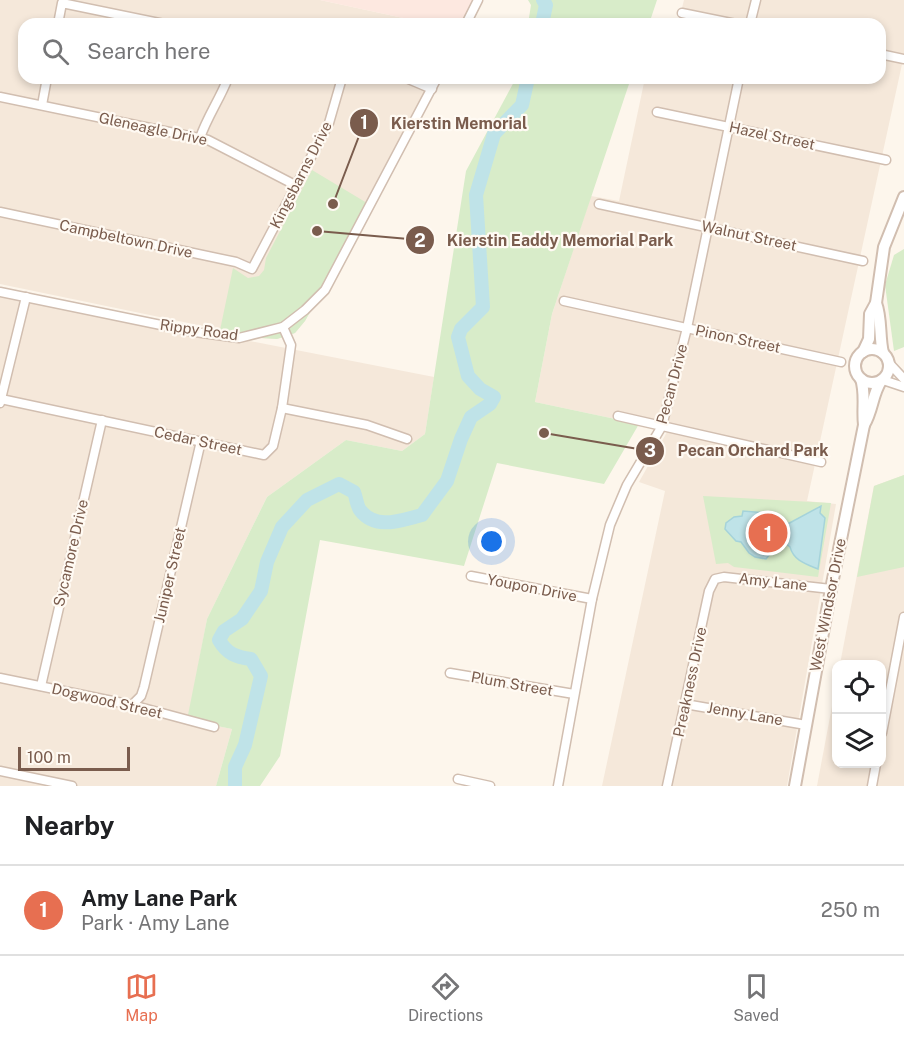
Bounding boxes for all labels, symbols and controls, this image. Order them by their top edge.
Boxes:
search box [18,18,886,84]
icon: search [39,35,72,68]
text: Search here [87,38,211,64]
callout: Kierstin Memorial [349,106,539,140]
street label: Gleneagle Drive [97,109,209,148]
text: 1 [360,112,368,133]
text: Kierstin Memorial [391,114,527,133]
street label: Kingsbarns Drive [266,118,335,231]
street label: Hazel Street [728,118,817,153]
street label: Campbeltown Drive [58,216,194,261]
street label: Walnut Street [700,217,799,254]
callout: Kierstin Eaddy Memorial Park [405,223,685,257]
text: 2 [414,230,426,251]
text: Kierstin Eaddy Memorial Park [447,231,673,250]
street label: Rippy Road [159,316,239,343]
street label: Pinon Street [694,321,782,356]
street label: Pecan Drive [653,342,690,426]
street label: Cedar Street [153,423,244,458]
callout: Pecan Orchard Park [635,434,840,468]
text: 3 [644,440,656,461]
text: Pecan Orchard Park [677,441,829,460]
street label: Sycamore Drive [50,498,91,608]
pin: 1 [748,510,788,556]
street label: Juniper Street [150,525,189,624]
your location [477,527,506,556]
street label: West Windsor Drive [806,537,849,673]
street label: Amy Lane [738,569,808,594]
street label: Youpon Drive [486,570,578,605]
street label: Preakness Drive [670,625,709,739]
map controls [832,660,886,768]
button: locate [832,660,886,714]
street label: Plum Street [470,668,555,699]
street label: Dogwood Street [50,680,164,722]
street label: Jenny Lane [706,698,784,729]
button: layers [832,714,886,768]
scale bar [18,744,130,772]
text: 100 m [27,748,71,767]
text: Nearby [24,810,114,841]
text: Amy Lane Park [81,885,237,911]
text: 1 [39,898,48,922]
text: 250 m [821,898,880,922]
text: Park · Amy Lane [81,911,230,935]
tab: Map [125,970,158,1025]
tab: Directions [408,970,483,1025]
tab: Saved [733,970,779,1025]

